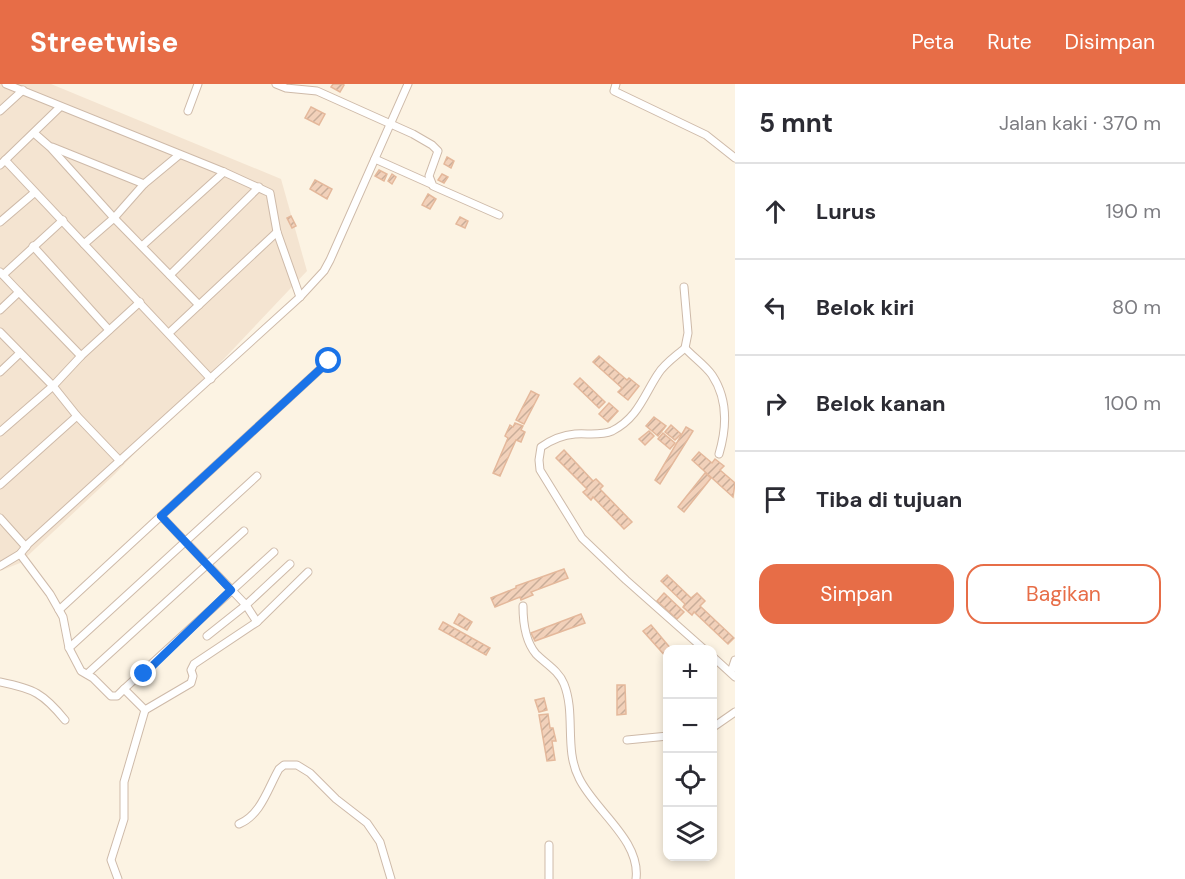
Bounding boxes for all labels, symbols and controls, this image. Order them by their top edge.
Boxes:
text: Streetwise [30,24,178,61]
text: Peta [911,28,954,56]
text: Rute [987,28,1032,56]
text: Disimpan [1065,28,1155,56]
text: 5 mnt [759,106,833,140]
text: Jalan kaki · 370 m [999,110,1161,136]
icon: ahead [759,195,792,228]
text: Lurus [816,197,876,226]
text: 190 m [1105,198,1161,224]
icon: left [759,291,792,324]
text: Belok kiri [816,293,914,322]
text: 80 m [1112,294,1161,320]
route start [315,347,341,373]
icon: right [759,387,792,420]
text: Belok kanan [816,389,946,418]
text: 100 m [1104,390,1161,416]
icon: arrive [759,483,792,516]
text: Tiba di tujuan [816,485,962,514]
button: Simpan [759,564,954,624]
button: Bagikan [966,564,1161,624]
map controls [663,645,717,861]
button: + [663,645,717,699]
route end [130,660,156,686]
button: − [663,699,717,753]
button: locate [663,753,717,807]
button: layers [663,807,717,861]

